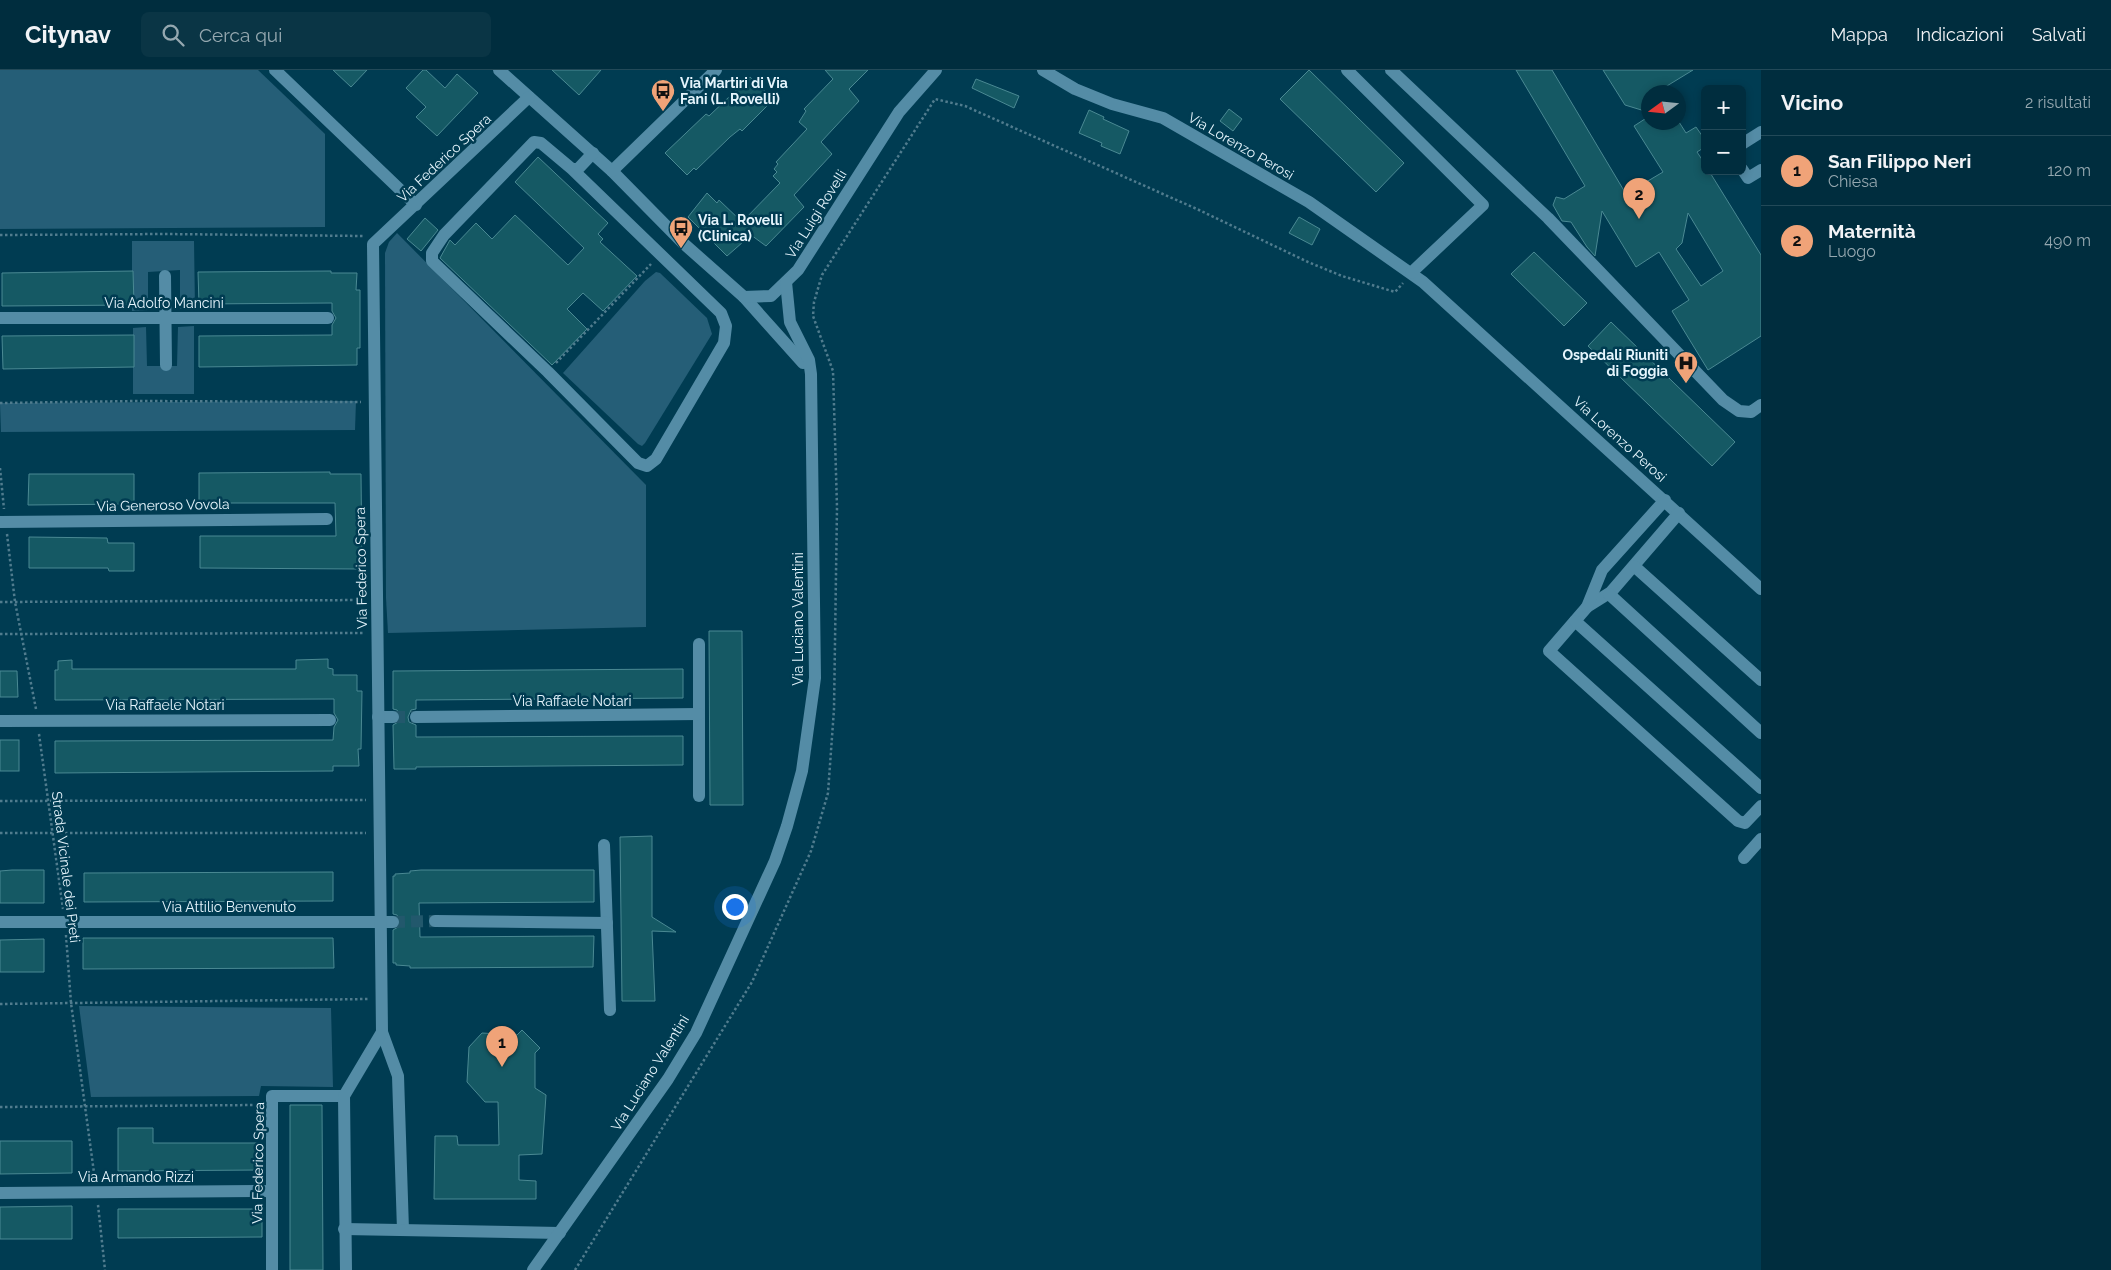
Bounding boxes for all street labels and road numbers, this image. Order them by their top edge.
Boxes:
street label: Via Lorenzo Perosi [1185,109,1297,183]
street label: Via Federico Spera [394,111,494,205]
street label: Via Luigi Rovelli [782,167,850,261]
street label: Via Adolfo Mancini [104,295,224,311]
street label: Via Lorenzo Perosi [1570,393,1670,485]
street label: Via Generoso Vovola [96,496,230,514]
street label: Via Federico Spera [352,507,370,629]
street label: Via Luciano Valentini [790,552,806,686]
street label: Via Raffaele Notari [512,693,632,709]
street label: Via Raffaele Notari [105,697,225,713]
street label: Strada Vicinale dei Preti [49,790,83,944]
street label: Via Attilio Benvenuto [162,899,296,915]
street label: Via Luciano Valentini [608,1012,692,1134]
street label: Via Federico Spera [249,1102,267,1224]
street label: Via Armando Rizzi [78,1169,194,1185]

